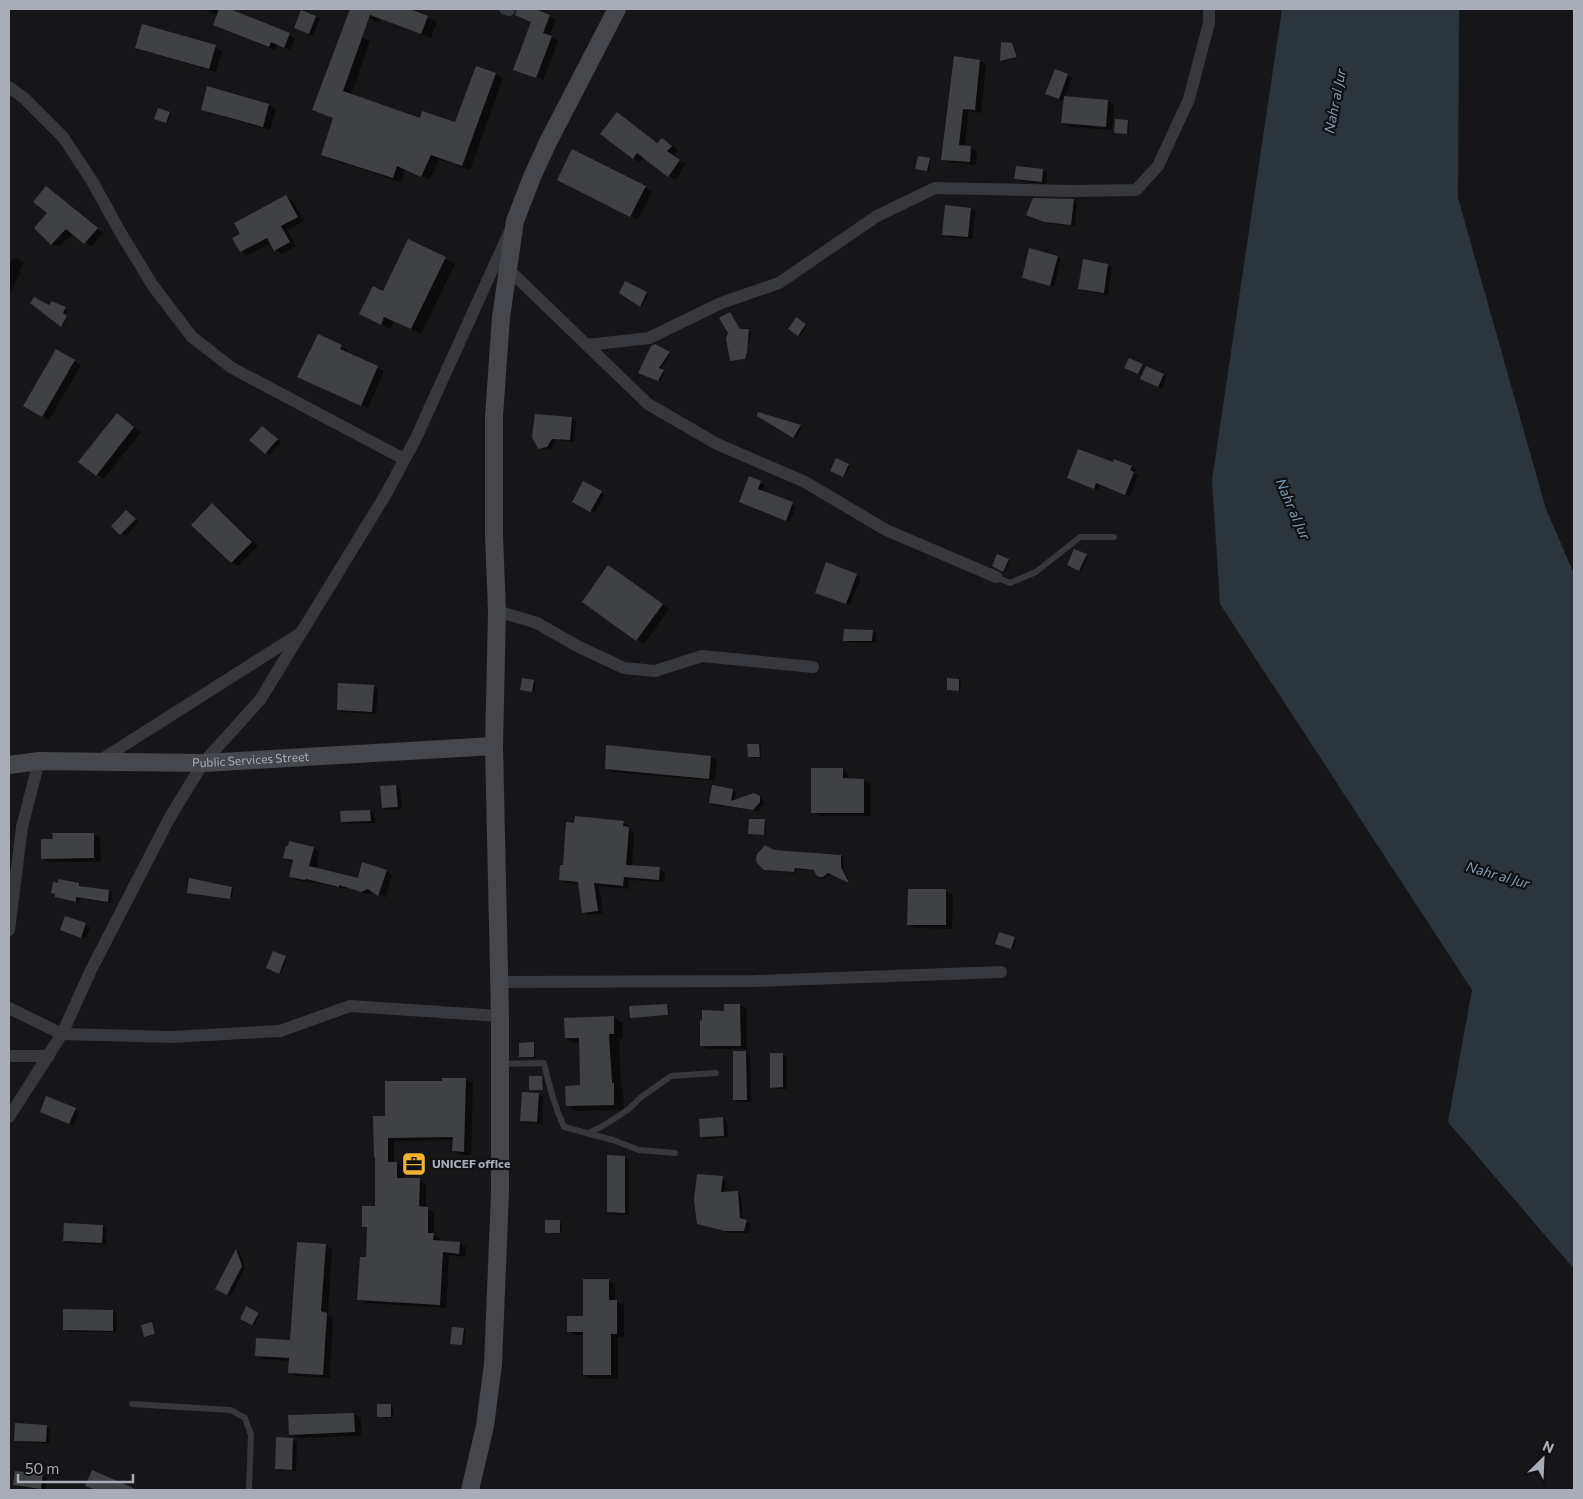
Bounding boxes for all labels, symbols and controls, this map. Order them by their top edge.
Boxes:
water label: Nahr al Jur [1320,67,1349,135]
water label: Nahr al Jur [1272,476,1315,542]
street label: Public Services Street [192,749,310,769]
water label: Nahr al Jur [1464,857,1532,892]
office icon: UNICEF office [401,1151,427,1177]
place label: UNICEF office [432,1156,510,1170]
north arrow [1518,1434,1568,1484]
text: N [1540,1437,1557,1457]
scale bar [18,1452,132,1484]
text: 50 m [25,1459,59,1477]

